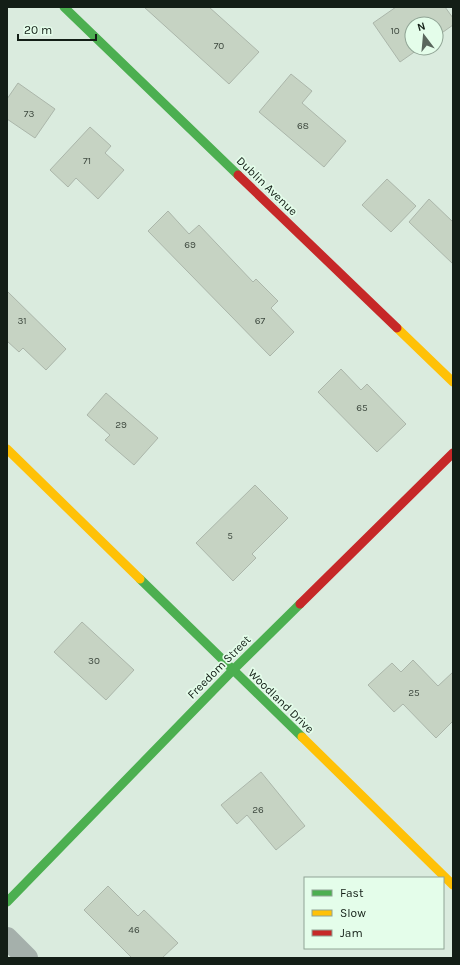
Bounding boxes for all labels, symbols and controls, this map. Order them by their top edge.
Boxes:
scale bar [18,16,96,42]
north arrow [404,16,444,56]
text: N [416,20,427,34]
text: 20 m [24,23,52,37]
house number: 10 [390,25,400,37]
house number: 70 [214,40,224,52]
house number: 73 [24,108,34,120]
house number: 68 [297,120,309,132]
street label: Dublin Avenue [234,154,300,218]
house number: 71 [83,155,91,167]
house number: 69 [184,239,196,251]
house number: 31 [17,315,27,327]
house number: 67 [255,315,266,327]
house number: 65 [356,402,368,414]
house number: 29 [115,419,127,431]
house number: 5 [227,530,233,542]
street label: Freedom Street [184,632,254,702]
house number: 30 [88,655,100,667]
street label: Woodland Drive [245,666,317,736]
house number: 25 [408,687,420,699]
house number: 26 [252,804,264,816]
legend [304,877,444,949]
text: Fast [340,886,364,900]
text: Slow [340,906,366,920]
house number: 46 [128,924,140,936]
text: Jam [340,926,363,940]

